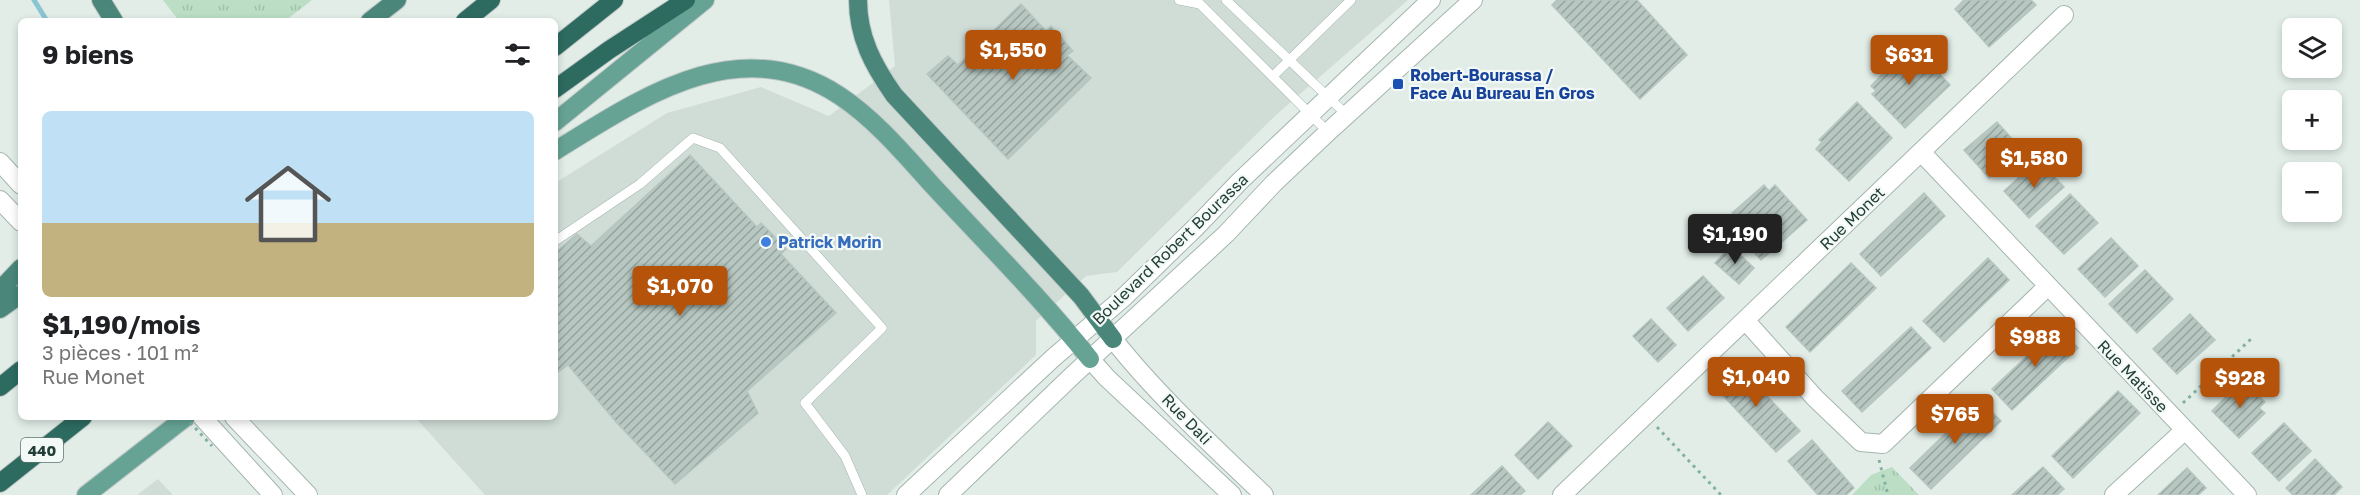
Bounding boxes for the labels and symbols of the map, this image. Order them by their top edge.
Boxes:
pin: $1,550 [964,30,1062,81]
pin: $631 [1873,35,1945,86]
place label: Robert-Bourassa / Face Au Bureau En Gros [1410,65,1595,103]
marker: Robert-Bourassa / Face Au Bureau En Gros [1391,77,1405,91]
pin: $1,580 [1985,138,2083,189]
street label: Boulevard Robert Bourassa [1088,169,1252,329]
street label: Rue Monet [1815,182,1889,254]
pin: $1,190 [1686,214,1784,265]
place label: Patrick Morin [778,232,881,252]
marker: Patrick Morin [759,235,773,249]
pin: $1,070 [631,266,729,317]
pin: $988 [1999,317,2071,368]
street label: Rue Matisse [2093,336,2173,416]
pin: $1,040 [1707,357,1805,408]
pin: $928 [2204,358,2276,409]
street label: Rue Dali [1158,389,1216,449]
pin: $765 [1919,394,1991,445]
road number: 440 [21,438,63,462]

